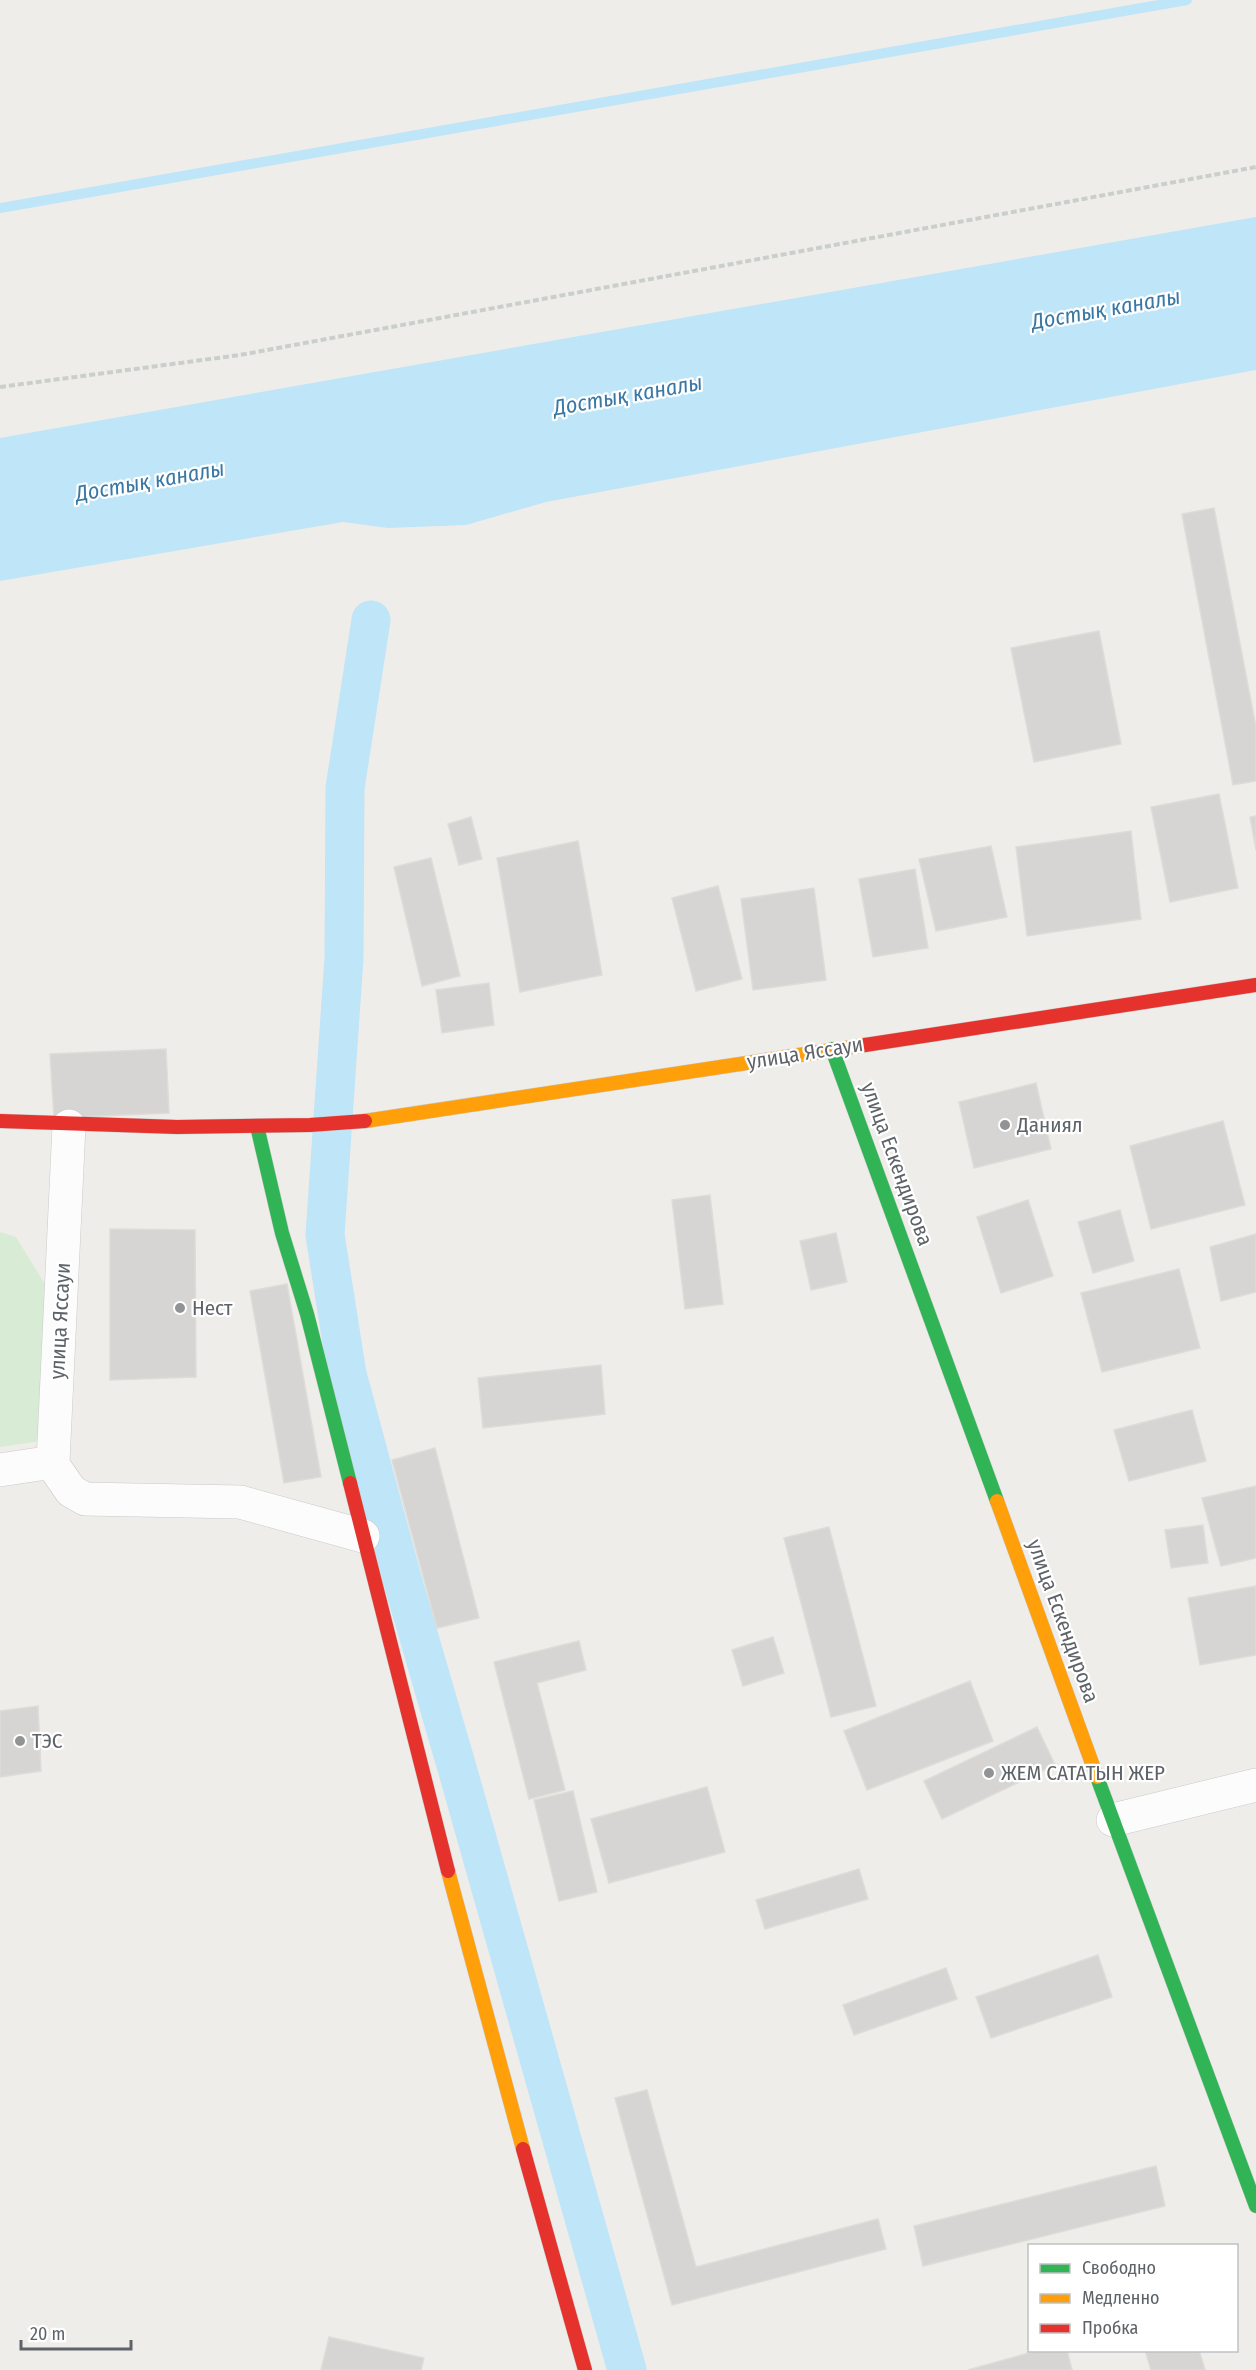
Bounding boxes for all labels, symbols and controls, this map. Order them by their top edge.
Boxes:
water label: Достық каналы [1027,283,1183,336]
water label: Достық каналы [549,369,705,422]
water label: Достық каналы [71,455,227,508]
street label: улица Яссауи [745,1031,865,1075]
street label: улица Ескендирова [855,1079,939,1249]
place label: Даниял [1016,1112,1083,1138]
marker: Даниял [998,1118,1012,1132]
street label: улица Яссауи [44,1262,76,1380]
place label: Нест [192,1295,233,1321]
marker: Нест [173,1301,187,1315]
street label: улица Ескендирова [1021,1536,1105,1706]
place label: ТЭС [32,1728,63,1754]
marker: ТЭС [13,1734,27,1748]
place label: ЖЕМ САТАТЫН ЖЕР [1001,1760,1165,1786]
marker: ЖЕМ САТАТЫН ЖЕР [982,1766,996,1780]
legend [1028,2244,1238,2352]
text: Свободно [1082,2257,1156,2279]
text: Медленно [1082,2287,1160,2309]
scale bar [21,2313,130,2351]
text: Пробка [1082,2317,1138,2339]
text: 20 m [30,2323,65,2345]

